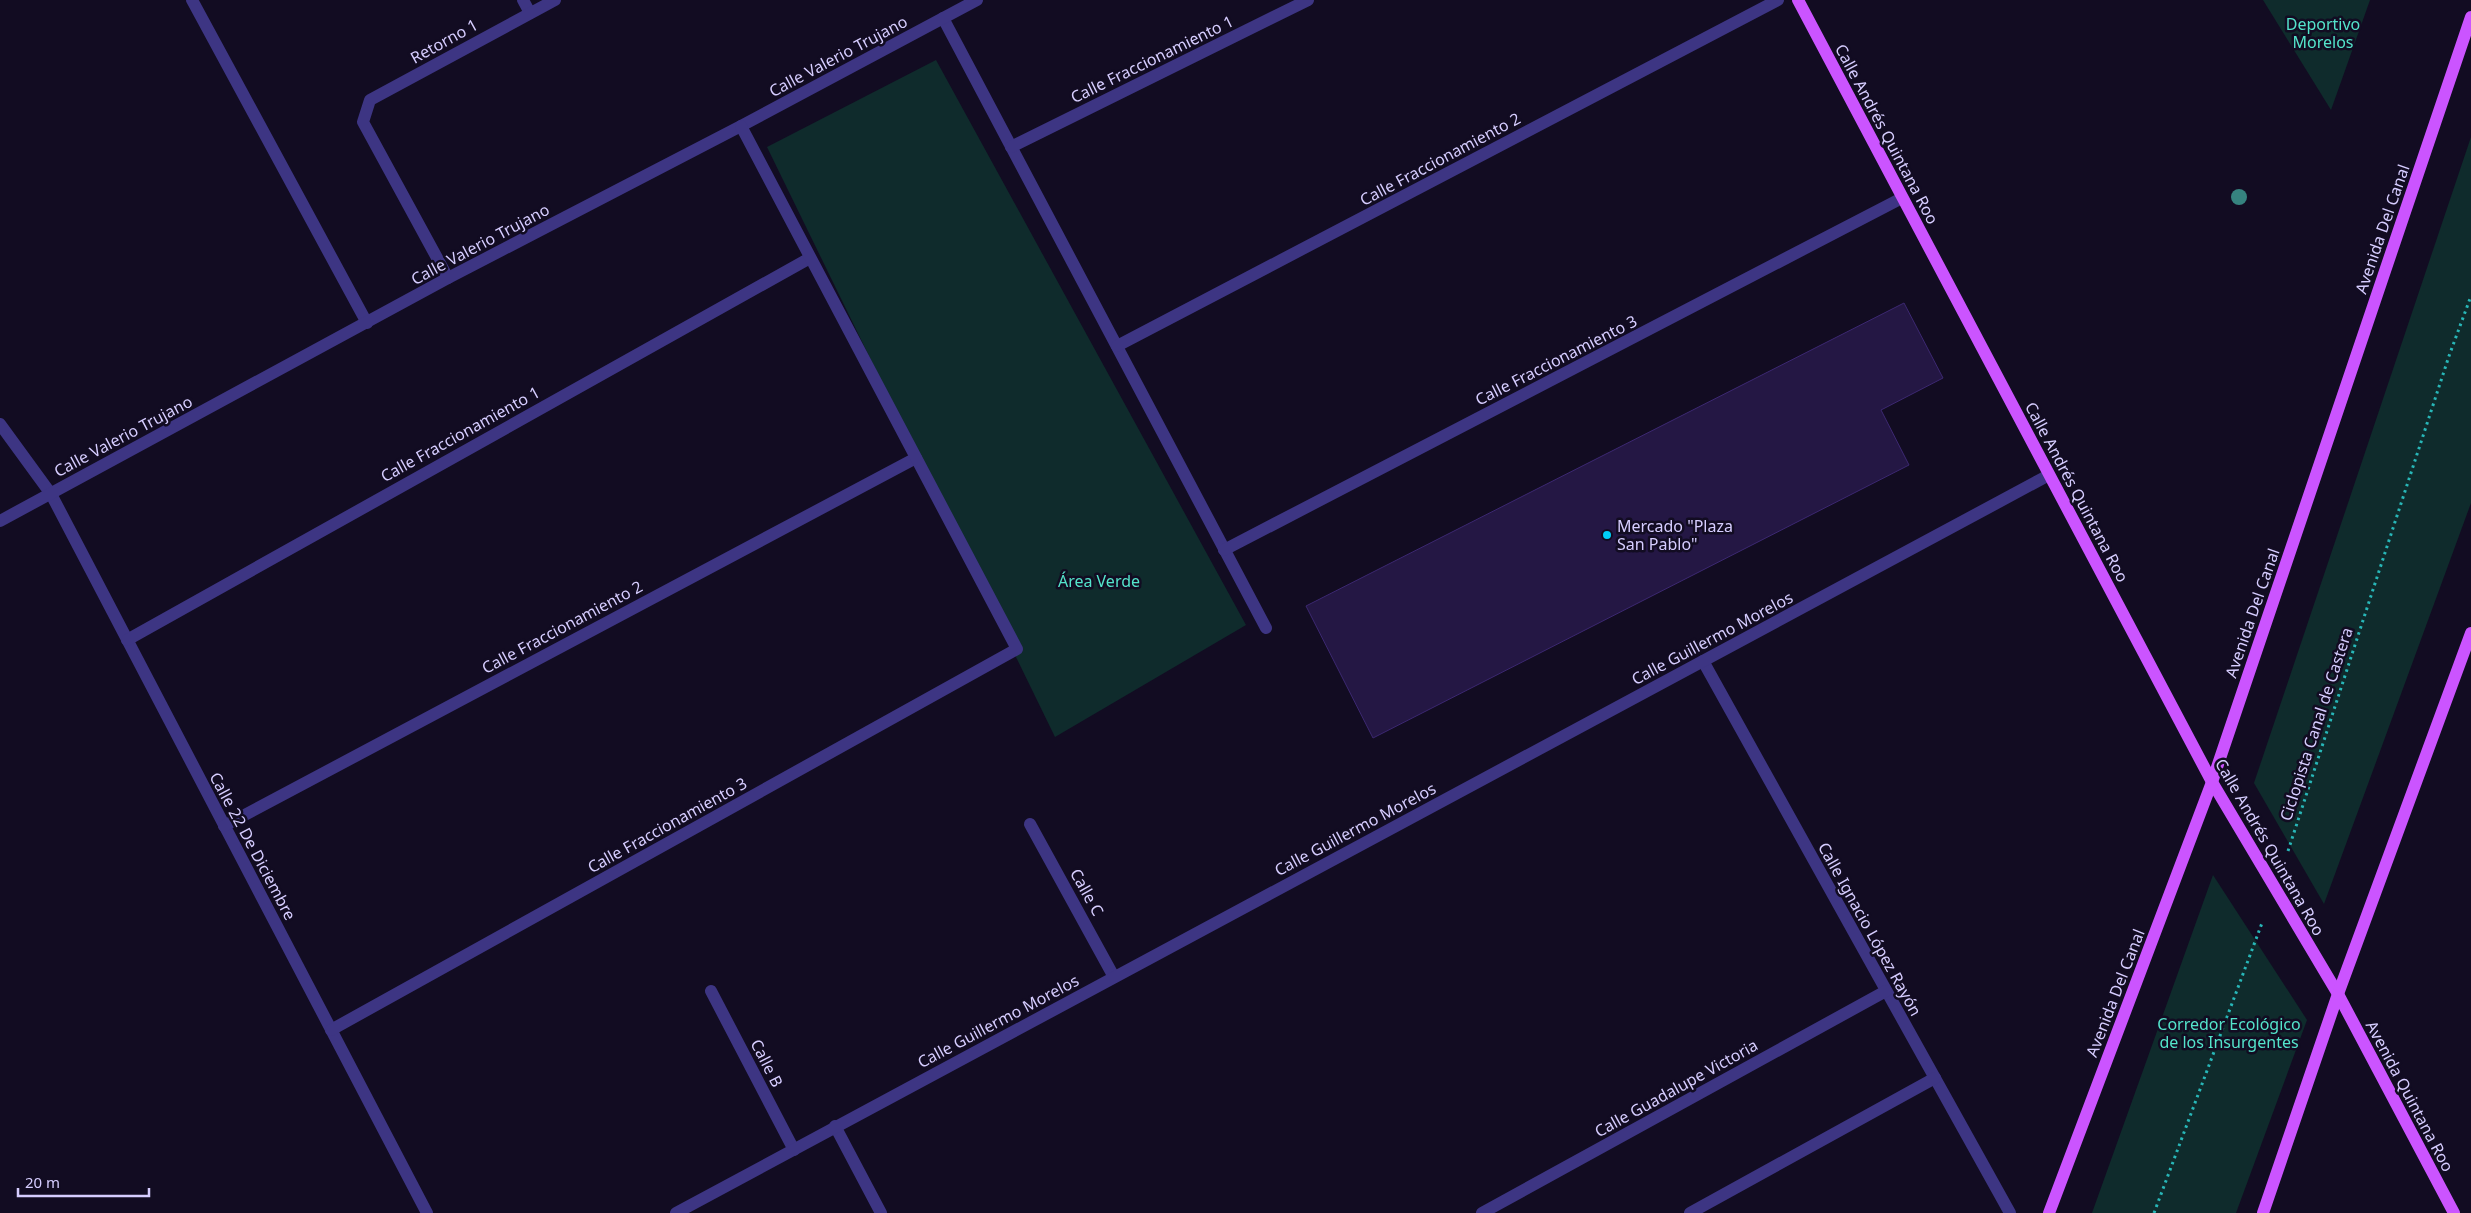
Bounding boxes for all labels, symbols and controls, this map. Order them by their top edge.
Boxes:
street label: Calle Valerio Trujano [765,10,911,102]
street label: Calle Fraccionamiento 1 [1067,10,1237,108]
street label: Retorno 1 [406,13,482,69]
park label: Deportivo Morelos [2286,13,2360,53]
street label: Calle Andrés Quintana Roo [1830,40,1944,228]
street label: Calle Fraccionamiento 2 [1356,107,1524,211]
street label: Avenida Del Canal [2350,161,2414,297]
street label: Calle Valerio Trujano [407,198,553,290]
street label: Calle Fraccionamiento 3 [1471,310,1641,410]
street label: Calle Fraccionamiento 1 [376,381,544,487]
street label: Calle Valerio Trujano [50,390,196,482]
street label: Calle Andrés Quintana Roo [2020,398,2134,586]
place label: Mercado "Plaza San Pablo" [1617,515,1733,555]
marker: Mercado "Plaza San Pablo" [1601,529,1613,541]
street label: Avenida Del Canal [2220,545,2284,681]
park label: Área Verde [1058,570,1140,592]
street label: Calle Fraccionamiento 2 [478,575,646,679]
street label: Calle Guillermo Morelos [1627,586,1797,690]
street label: Ciclopista Canal de Castera [2274,624,2358,824]
street label: Calle Andrés Quintana Roo [2210,754,2330,940]
street label: Calle 22 De Diciembre [205,768,301,924]
street label: Calle Fraccionamiento 3 [583,772,751,878]
street label: Calle Guillermo Morelos [1270,777,1440,881]
street label: Calle Ignacio López Rayón [1813,838,1927,1020]
street label: Calle C [1065,865,1109,919]
street label: Avenida Del Canal [2080,926,2150,1060]
street label: Calle Guillermo Morelos [913,969,1083,1073]
park label: Corredor Ecológico de los Insurgentes [2157,1013,2301,1053]
street label: Avenida Quintana Roo [2361,1017,2459,1175]
street label: Calle Guadalupe Victoria [1590,1034,1762,1142]
street label: Calle B [746,1035,788,1091]
scale bar [18,1166,149,1198]
text: 20 m [25,1172,60,1192]

